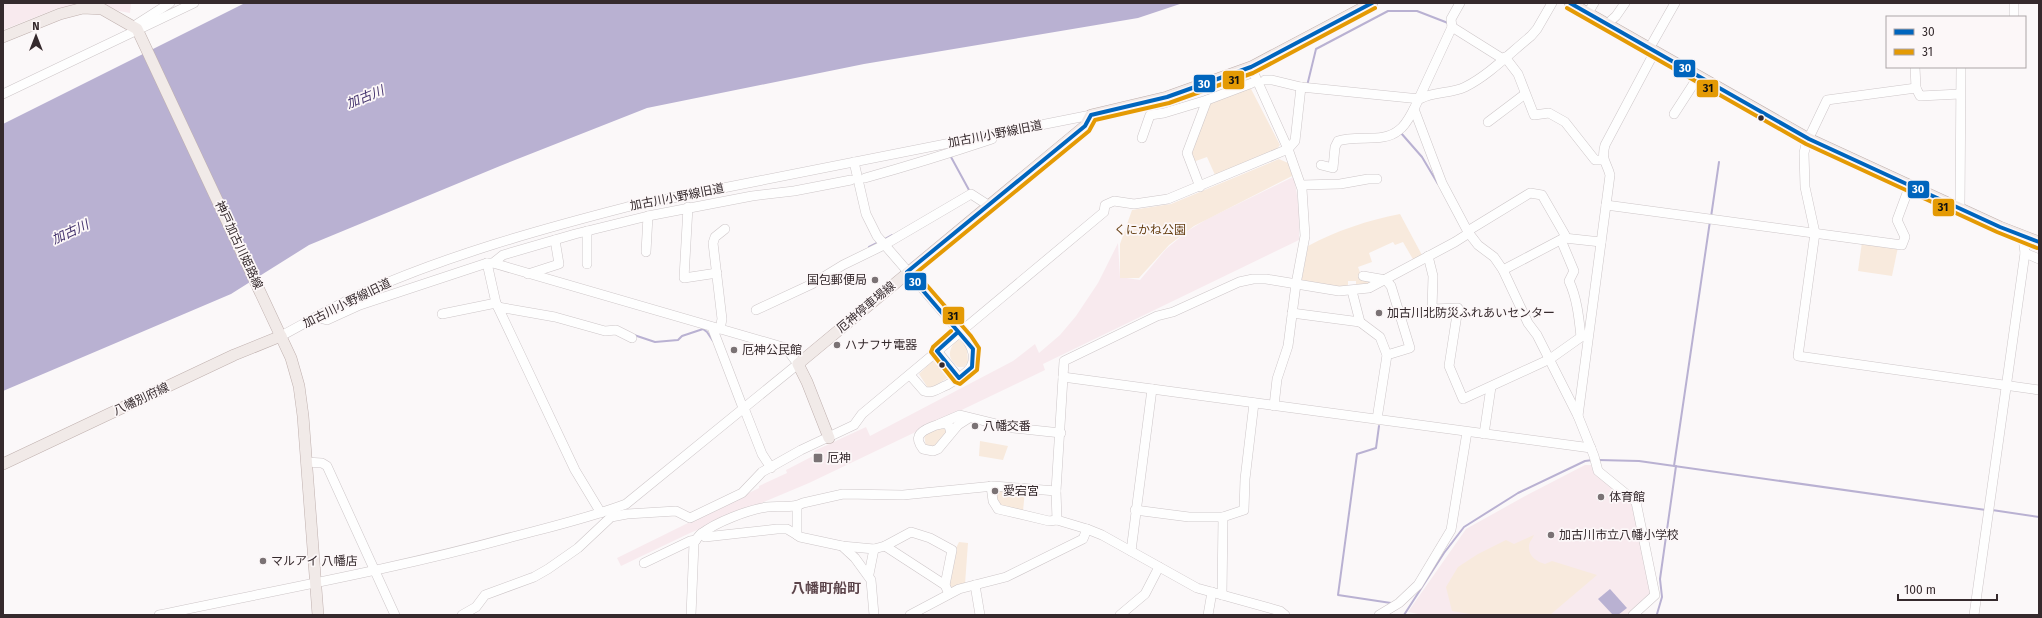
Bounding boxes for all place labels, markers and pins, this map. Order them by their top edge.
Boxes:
unlabelled marker [1756,113,1766,123]
place label: 国包郵便局 [807,273,867,287]
marker: 国包郵便局 [870,275,880,285]
place label: 加古川北防災ふれあいセンター [1387,306,1555,320]
marker: 加古川北防災ふれあいセンター [1374,308,1384,318]
place label: ハナフサ電器 [845,338,917,352]
marker: ハナフサ電器 [832,340,842,350]
place label: 厄神公民館 [742,343,802,357]
marker: 厄神公民館 [729,345,739,355]
unlabelled marker [937,360,947,370]
place label: 八幡交番 [983,419,1031,433]
marker: 八幡交番 [970,421,980,431]
place label: 厄神 [827,451,851,465]
marker: 厄神 [812,452,824,464]
place label: 愛宕宮 [1003,484,1039,498]
marker: 愛宕宮 [990,486,1000,496]
place label: 体育館 [1609,490,1645,504]
marker: 体育館 [1596,492,1606,502]
place label: 加古川市立八幡小学校 [1559,528,1679,542]
marker: 加古川市立八幡小学校 [1546,530,1556,540]
place label: マルアイ 八幡店 [271,554,358,568]
marker: マルアイ 八幡店 [258,556,268,566]

